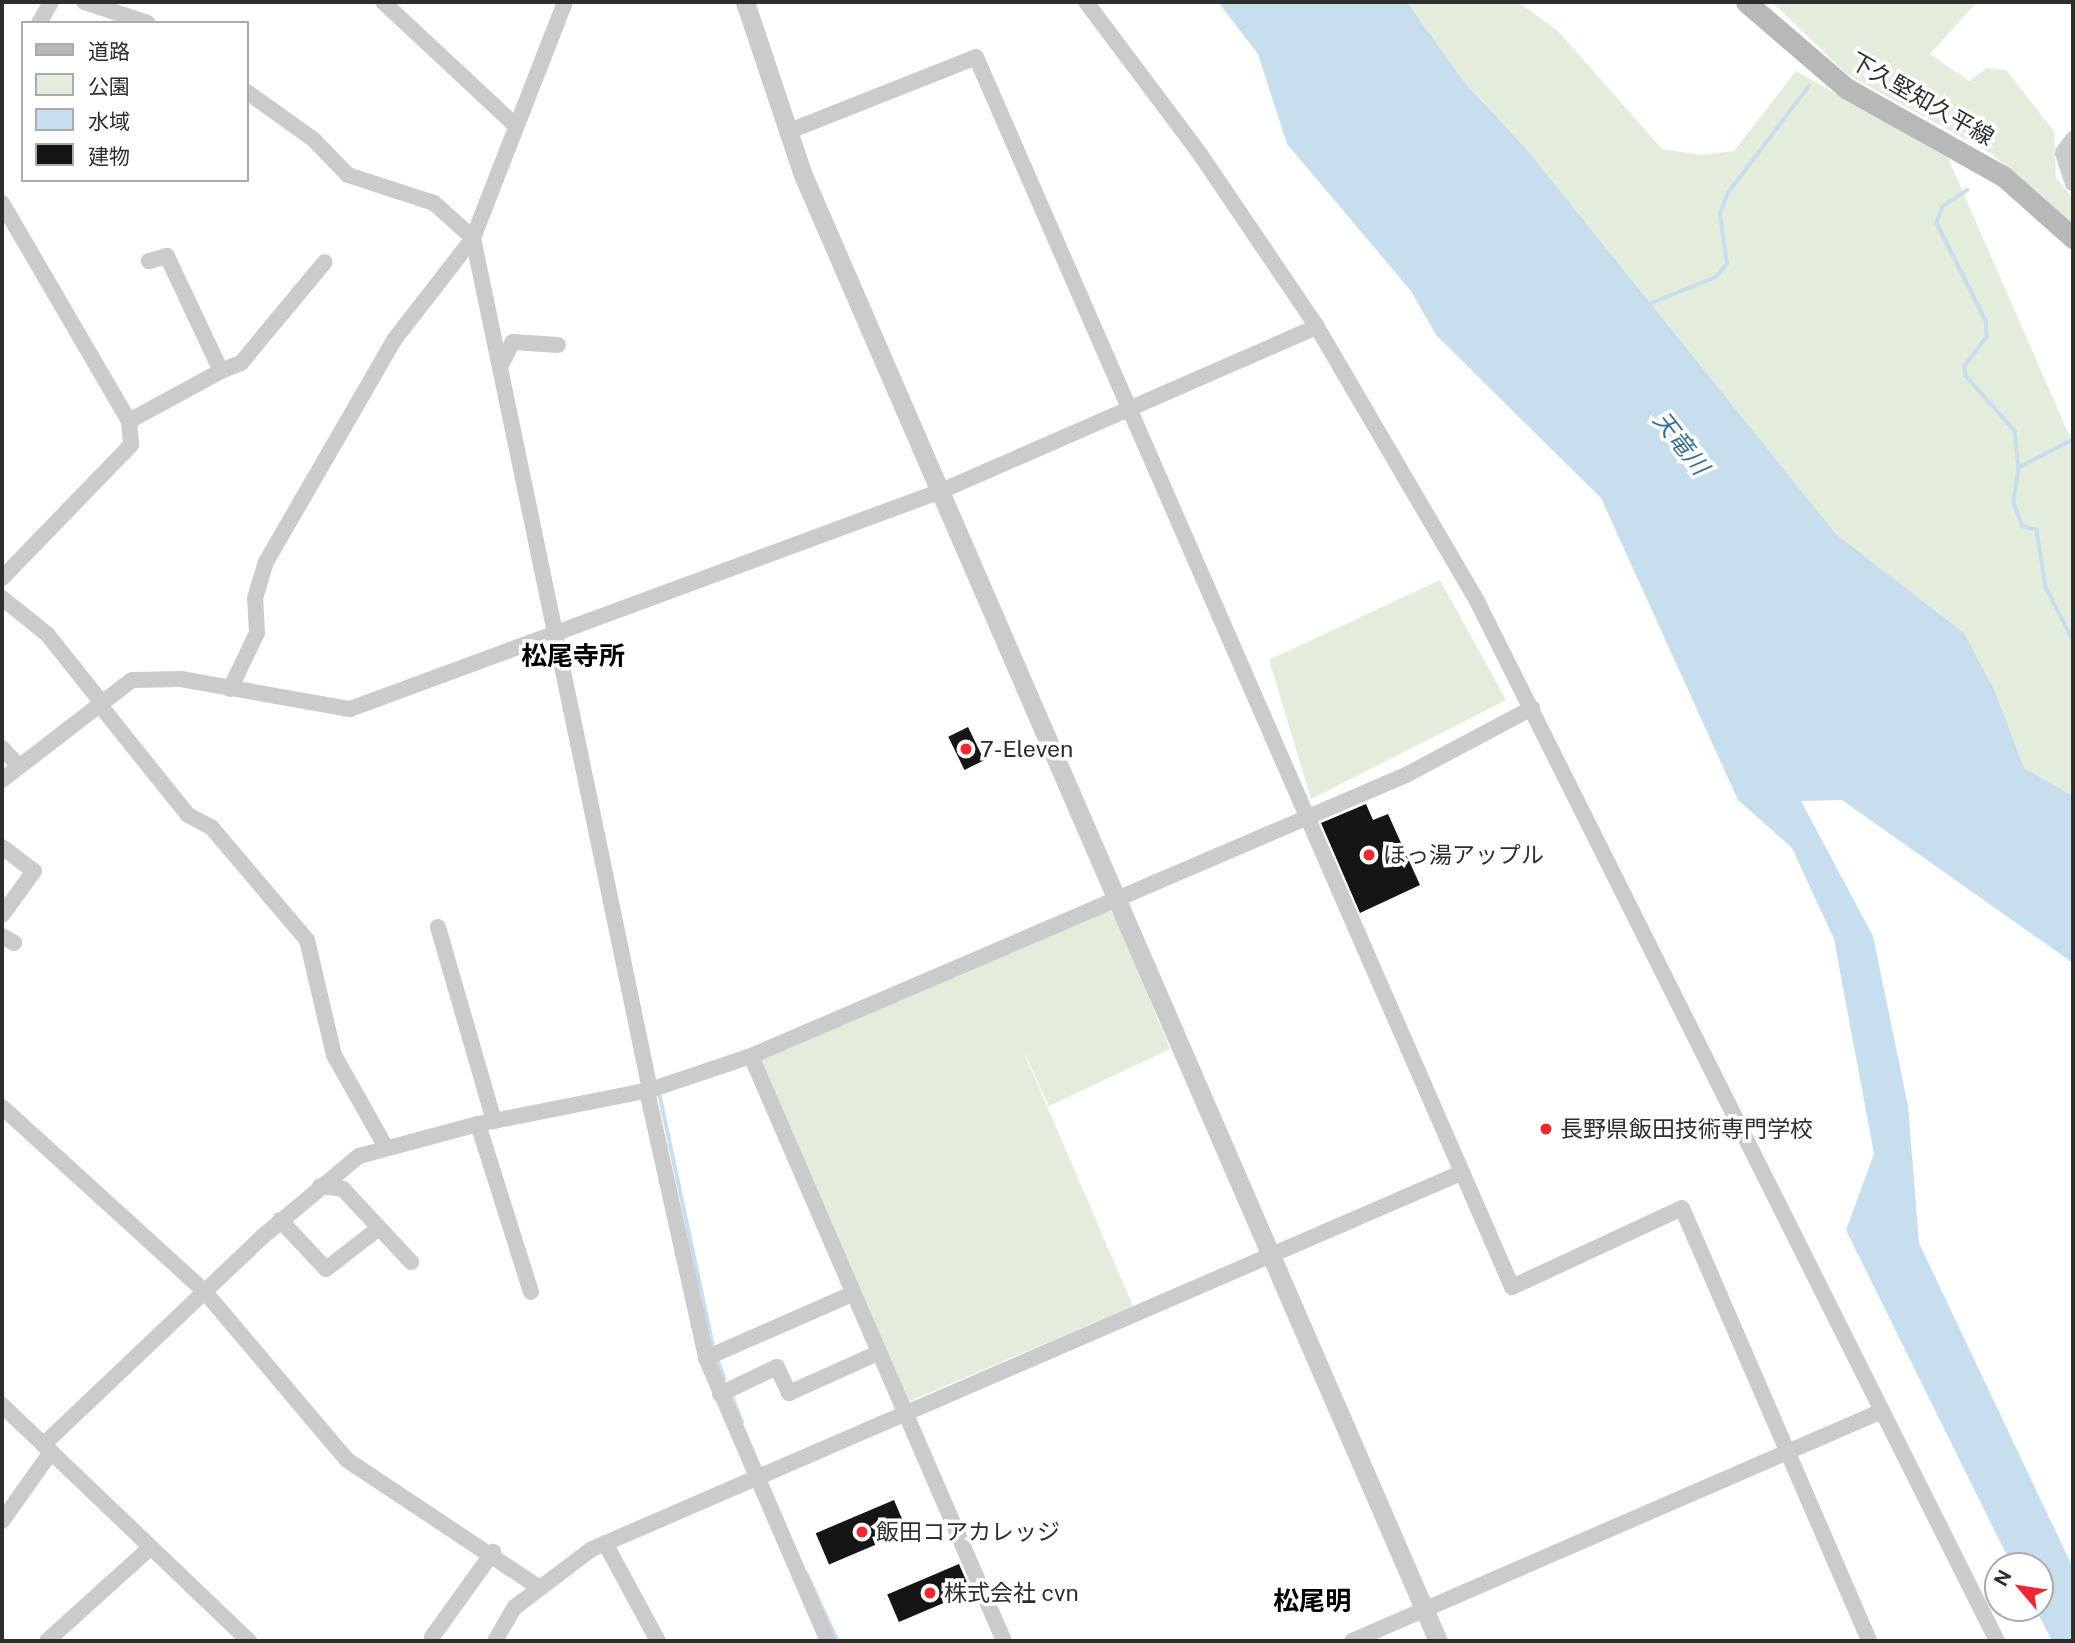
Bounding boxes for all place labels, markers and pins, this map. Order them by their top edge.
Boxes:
place label: 7-Eleven [980,735,1073,763]
marker: 7-Eleven [958,741,974,757]
place label: ほっ湯アップル [1383,841,1544,869]
marker: ほっ湯アップル [1361,847,1377,863]
place label: 長野県飯田技術専門学校 [1560,1115,1813,1143]
marker: 長野県飯田技術専門学校 [1538,1121,1554,1137]
place label: 飯田コアカレッジ [876,1518,1060,1546]
marker: 飯田コアカレッジ [854,1524,870,1540]
place label: 株式会社 cvn [944,1579,1079,1607]
marker: 株式会社 cvn [922,1585,938,1601]

